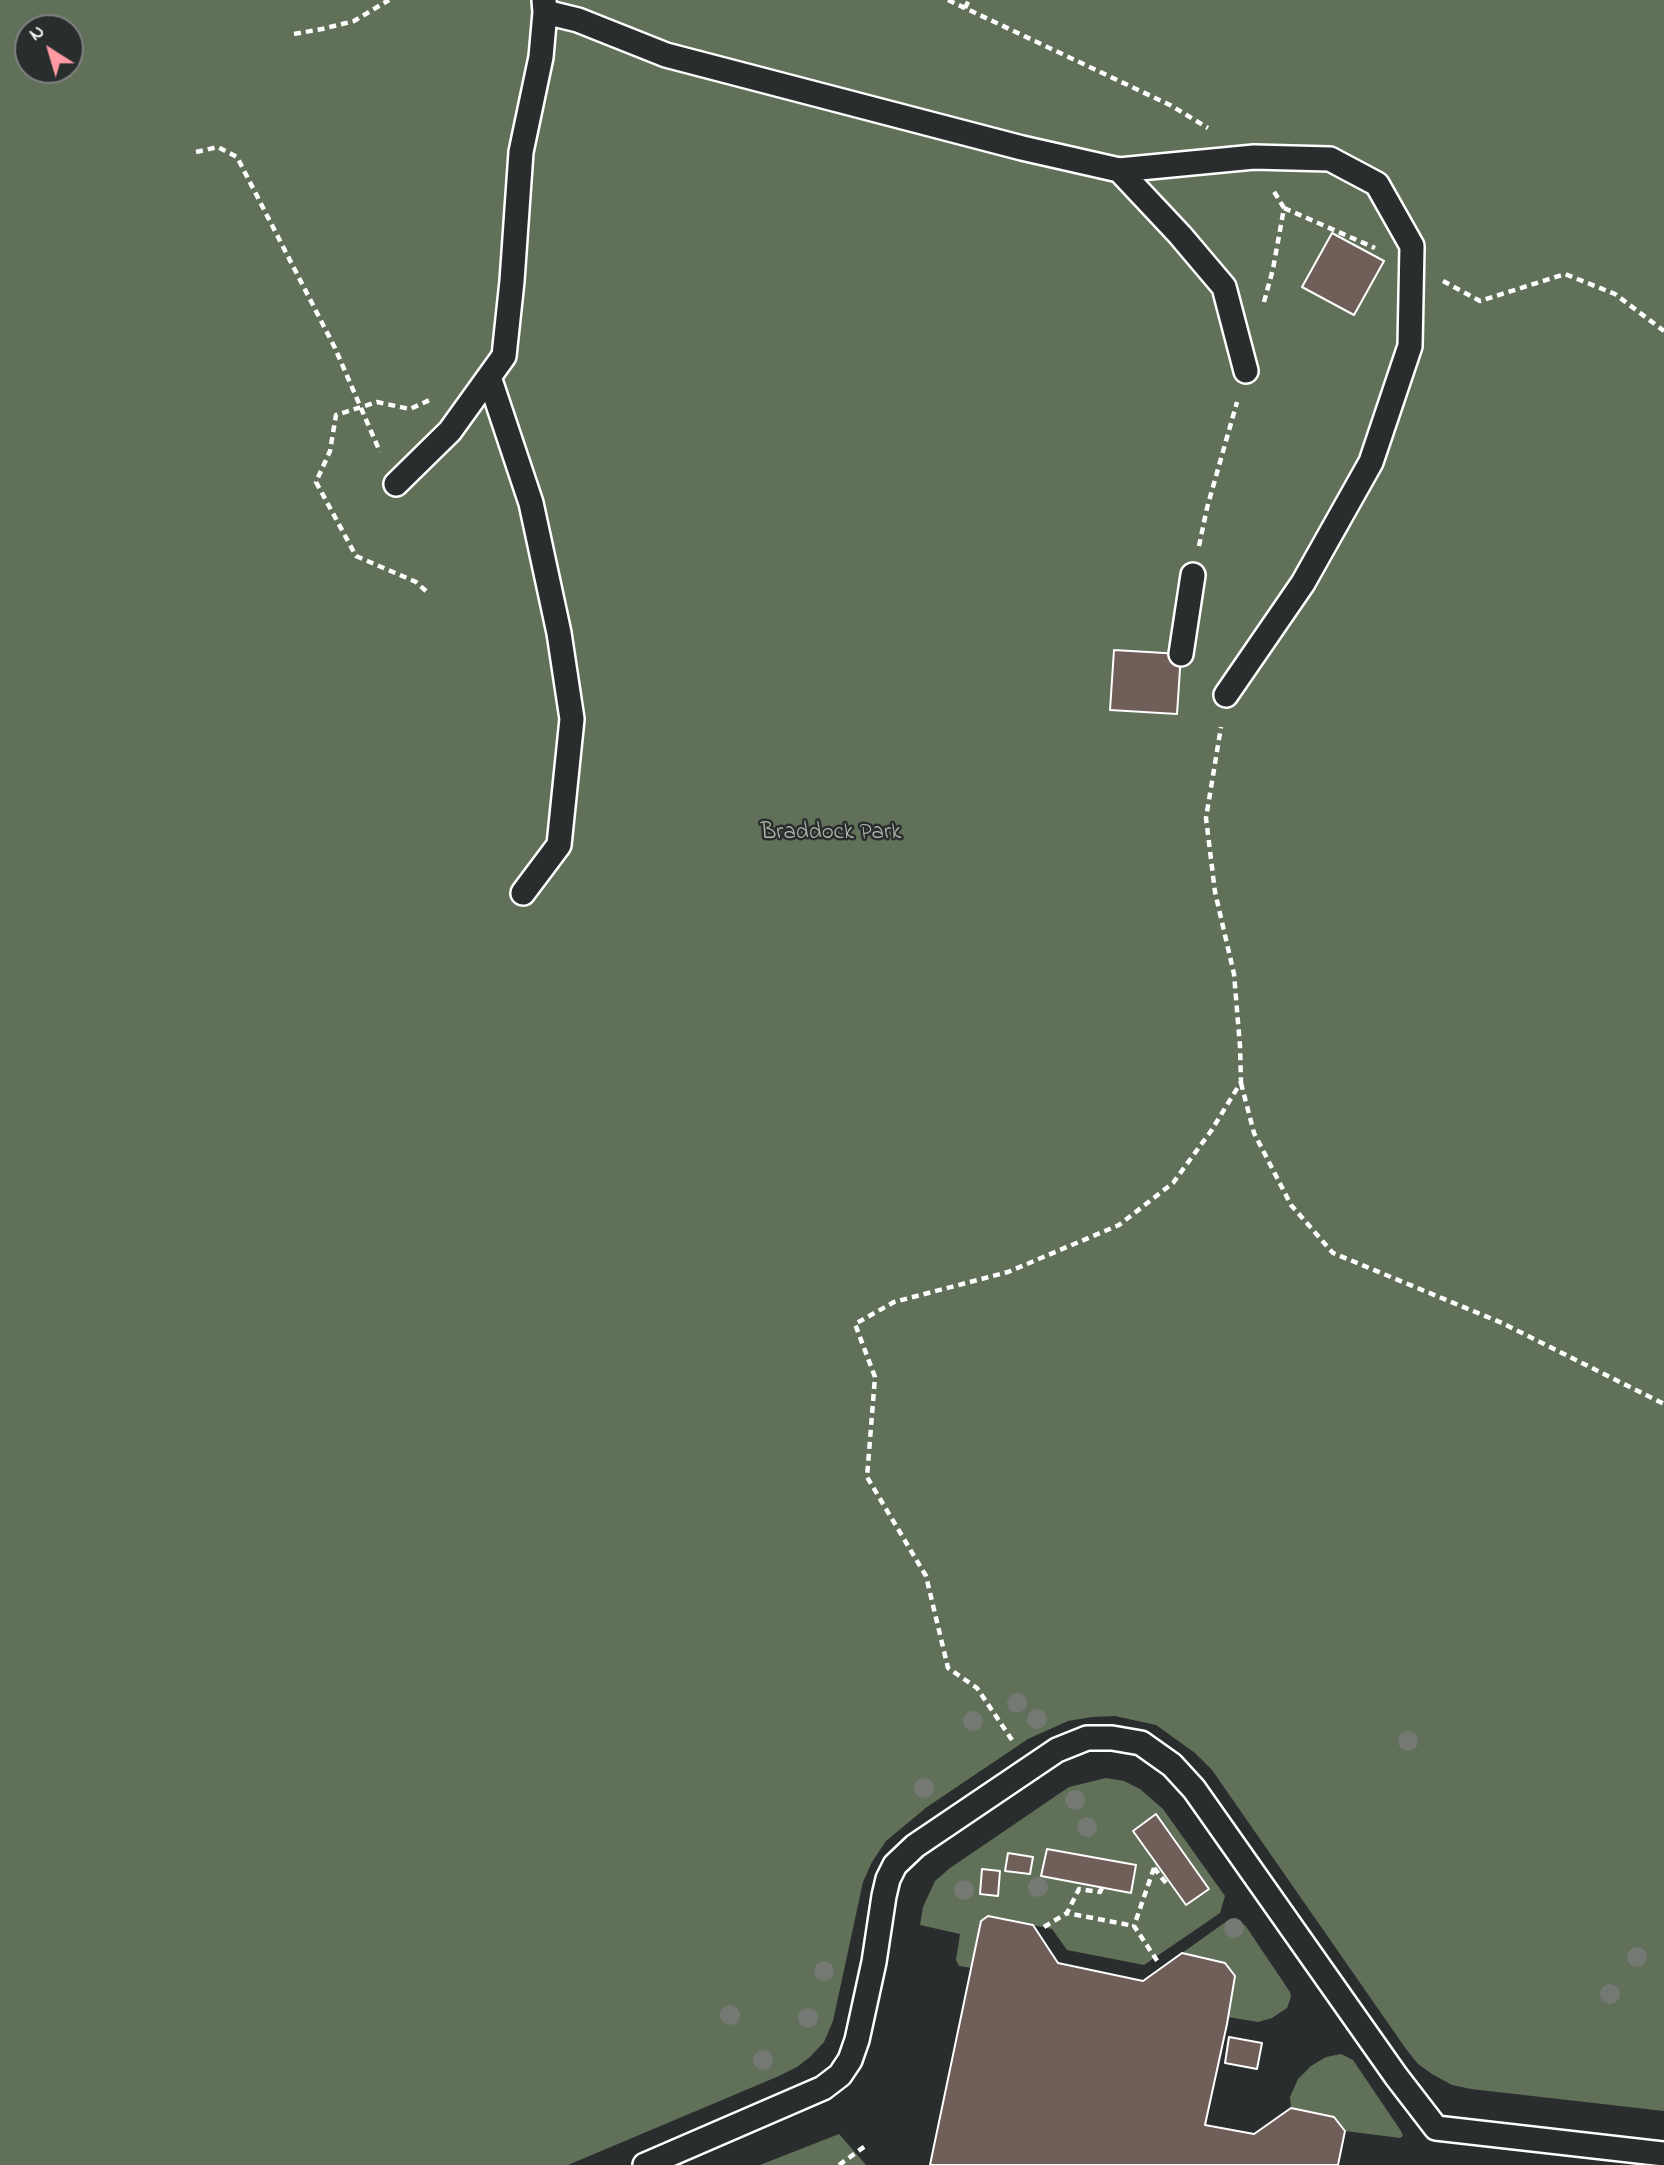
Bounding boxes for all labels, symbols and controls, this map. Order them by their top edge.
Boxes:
north arrow [14,14,84,84]
text: N [24,19,51,48]
park label: Braddock Park [761,820,901,848]

